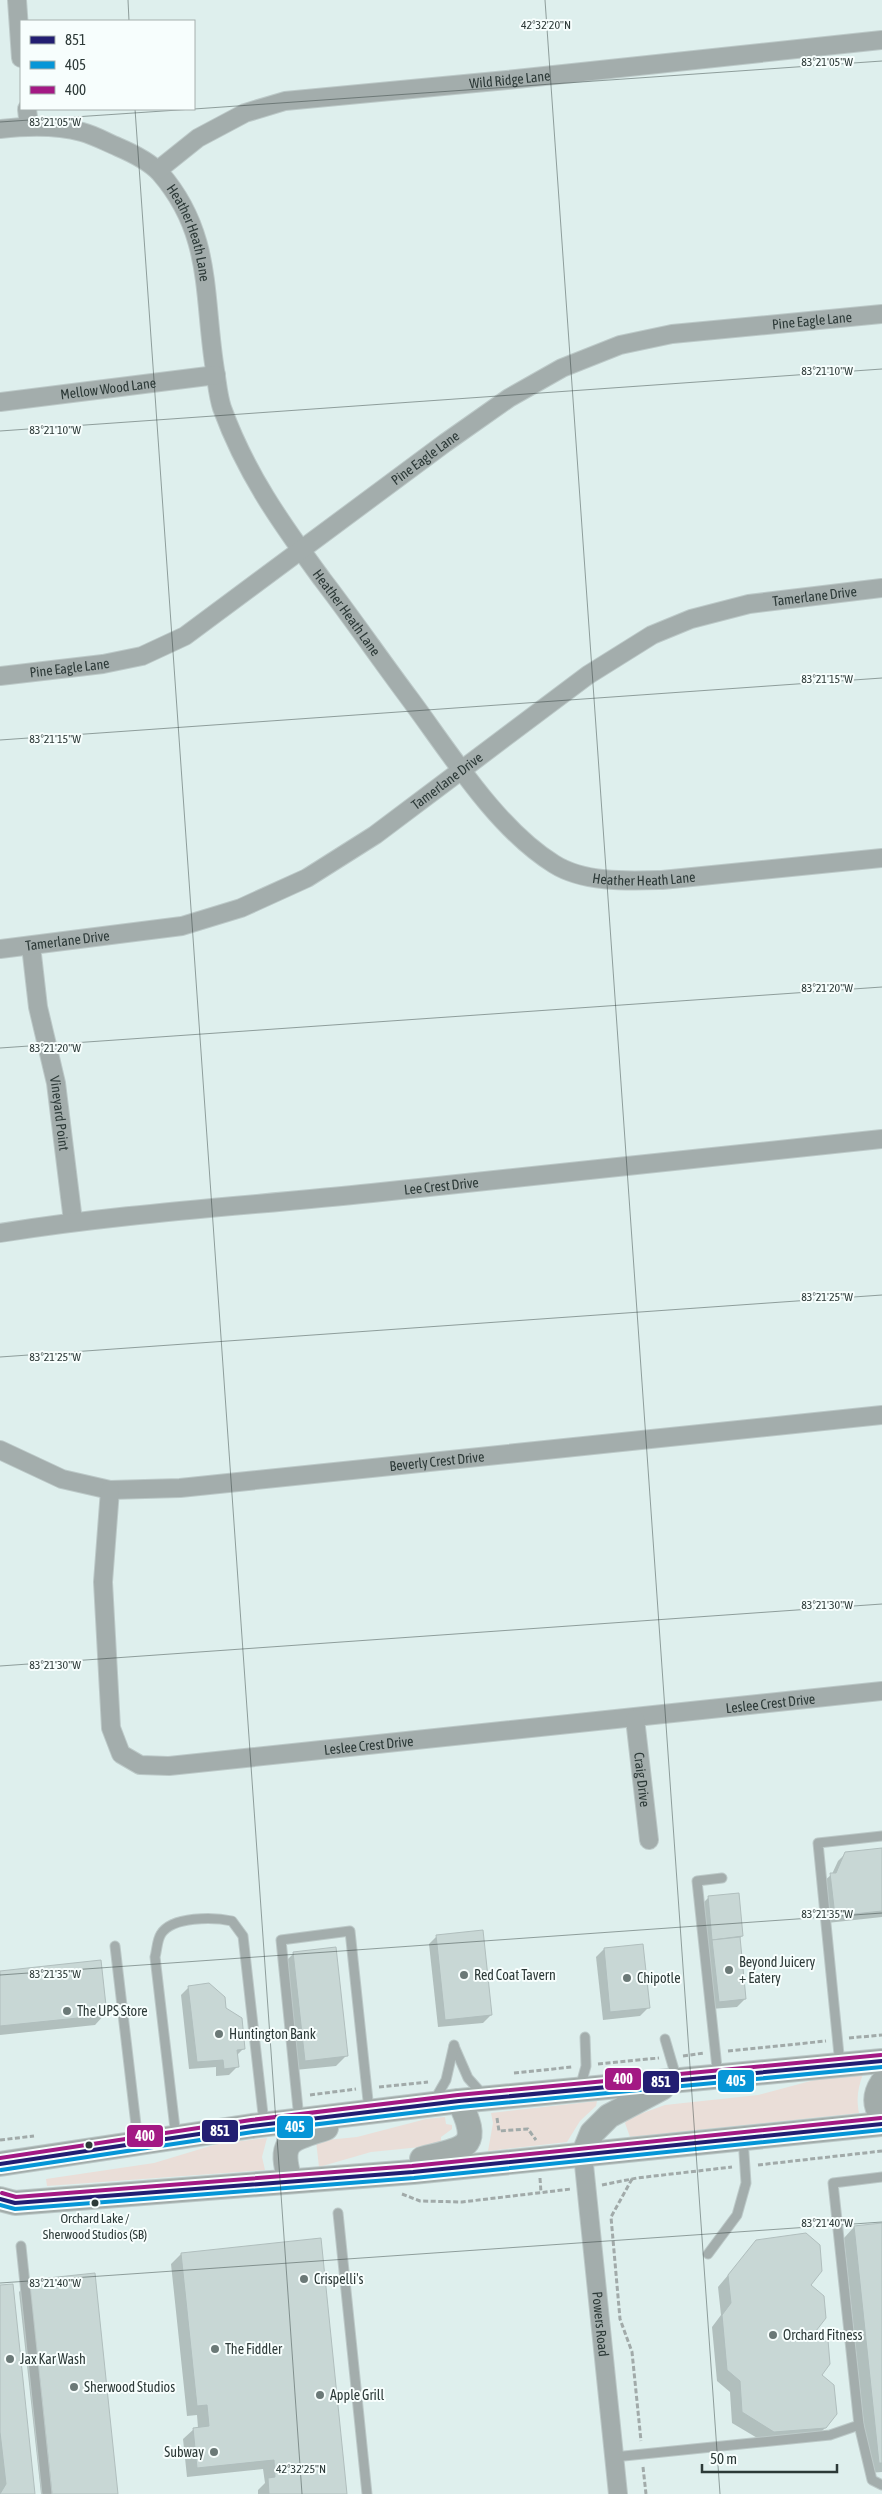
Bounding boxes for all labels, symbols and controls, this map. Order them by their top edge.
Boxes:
text: 42°32'20"N [521,18,571,32]
legend [20,20,195,110]
text: 851 [65,31,86,48]
text: 83°21'05"W [801,55,853,69]
text: 405 [65,56,86,73]
street label: Wild Ridge Lane [468,67,551,92]
text: 400 [65,81,86,98]
text: 83°21'05"W [29,115,81,129]
street label: Heather Heath Lane [164,181,213,282]
street label: Pine Eagle Lane [771,309,853,332]
text: 83°21'10"W [801,364,853,378]
street label: Mellow Wood Lane [59,375,157,402]
text: 83°21'10"W [29,423,81,437]
street label: Pine Eagle Lane [388,428,462,488]
street label: Heather Heath Lane [310,566,384,659]
street label: Tamerlane Drive [771,583,858,609]
street label: Pine Eagle Lane [29,655,111,680]
text: 83°21'15"W [801,672,853,686]
text: 83°21'15"W [29,732,81,746]
street label: Tamerlane Drive [408,749,486,813]
street label: Heather Heath Lane [591,869,696,889]
street label: Tamerlane Drive [24,927,111,954]
text: 83°21'20"W [801,981,853,995]
text: 83°21'20"W [29,1041,81,1055]
street label: Vineyard Point [47,1074,72,1152]
street label: Lee Crest Drive [403,1174,480,1198]
text: 83°21'25"W [801,1290,853,1304]
text: 83°21'25"W [29,1350,81,1364]
street label: Beverly Crest Drive [389,1448,485,1474]
text: 83°21'30"W [801,1598,853,1612]
text: 83°21'30"W [29,1658,81,1672]
street label: Leslee Crest Drive [725,1691,816,1716]
street label: Leslee Crest Drive [323,1733,414,1758]
street label: Craig Drive [631,1751,653,1808]
text: 83°21'35"W [801,1907,853,1921]
place label: Beyond Juicery + Eatery [739,1954,816,1986]
marker: Beyond Juicery + Eatery [723,1964,735,1976]
text: 83°21'35"W [29,1967,81,1981]
place label: Red Coat Tavern [474,1967,556,1983]
marker: Red Coat Tavern [458,1969,470,1981]
place label: Chipotle [637,1970,680,1986]
marker: Chipotle [621,1972,633,1984]
place label: The UPS Store [77,2003,148,2019]
marker: The UPS Store [61,2005,73,2017]
place label: Huntington Bank [229,2026,316,2042]
marker: Huntington Bank [213,2028,225,2040]
line badge: 400 [604,2067,642,2091]
line badge: 405 [717,2069,755,2093]
line badge: 851 [642,2070,680,2094]
text: 400 [612,2071,633,2087]
text: 405 [725,2073,746,2089]
text: 851 [651,2074,671,2090]
line badge: 405 [276,2115,314,2139]
line badge: 851 [201,2119,239,2143]
text: 405 [284,2119,305,2135]
text: 851 [210,2123,230,2139]
line badge: 400 [126,2124,164,2148]
text: 400 [134,2128,155,2144]
unlabelled marker [84,2140,94,2150]
marker: Orchard Lake / Sherwood Studios (SB) [90,2198,100,2208]
place label: Orchard Lake / Sherwood Studios (SB) [43,2211,147,2242]
text: 83°21'40"W [801,2216,853,2230]
place label: Crispelli's [314,2271,364,2287]
marker: Crispelli's [298,2273,310,2285]
text: 83°21'40"W [29,2276,81,2290]
street label: Powers Road [589,2291,612,2358]
place label: Orchard Fitness [783,2327,862,2343]
marker: Orchard Fitness [767,2329,779,2341]
place label: The Fiddler [225,2341,283,2357]
marker: The Fiddler [209,2343,221,2355]
place label: Jax Kar Wash [20,2351,86,2367]
marker: Jax Kar Wash [4,2353,16,2365]
place label: Sherwood Studios [84,2379,175,2395]
marker: Sherwood Studios [68,2381,80,2393]
place label: Apple Grill [330,2387,384,2403]
marker: Apple Grill [314,2389,326,2401]
scale bar [702,2442,837,2474]
place label: Subway [164,2444,204,2460]
marker: Subway [208,2446,220,2458]
text: 50 m [710,2450,737,2467]
text: 42°32'25"N [276,2462,326,2476]

